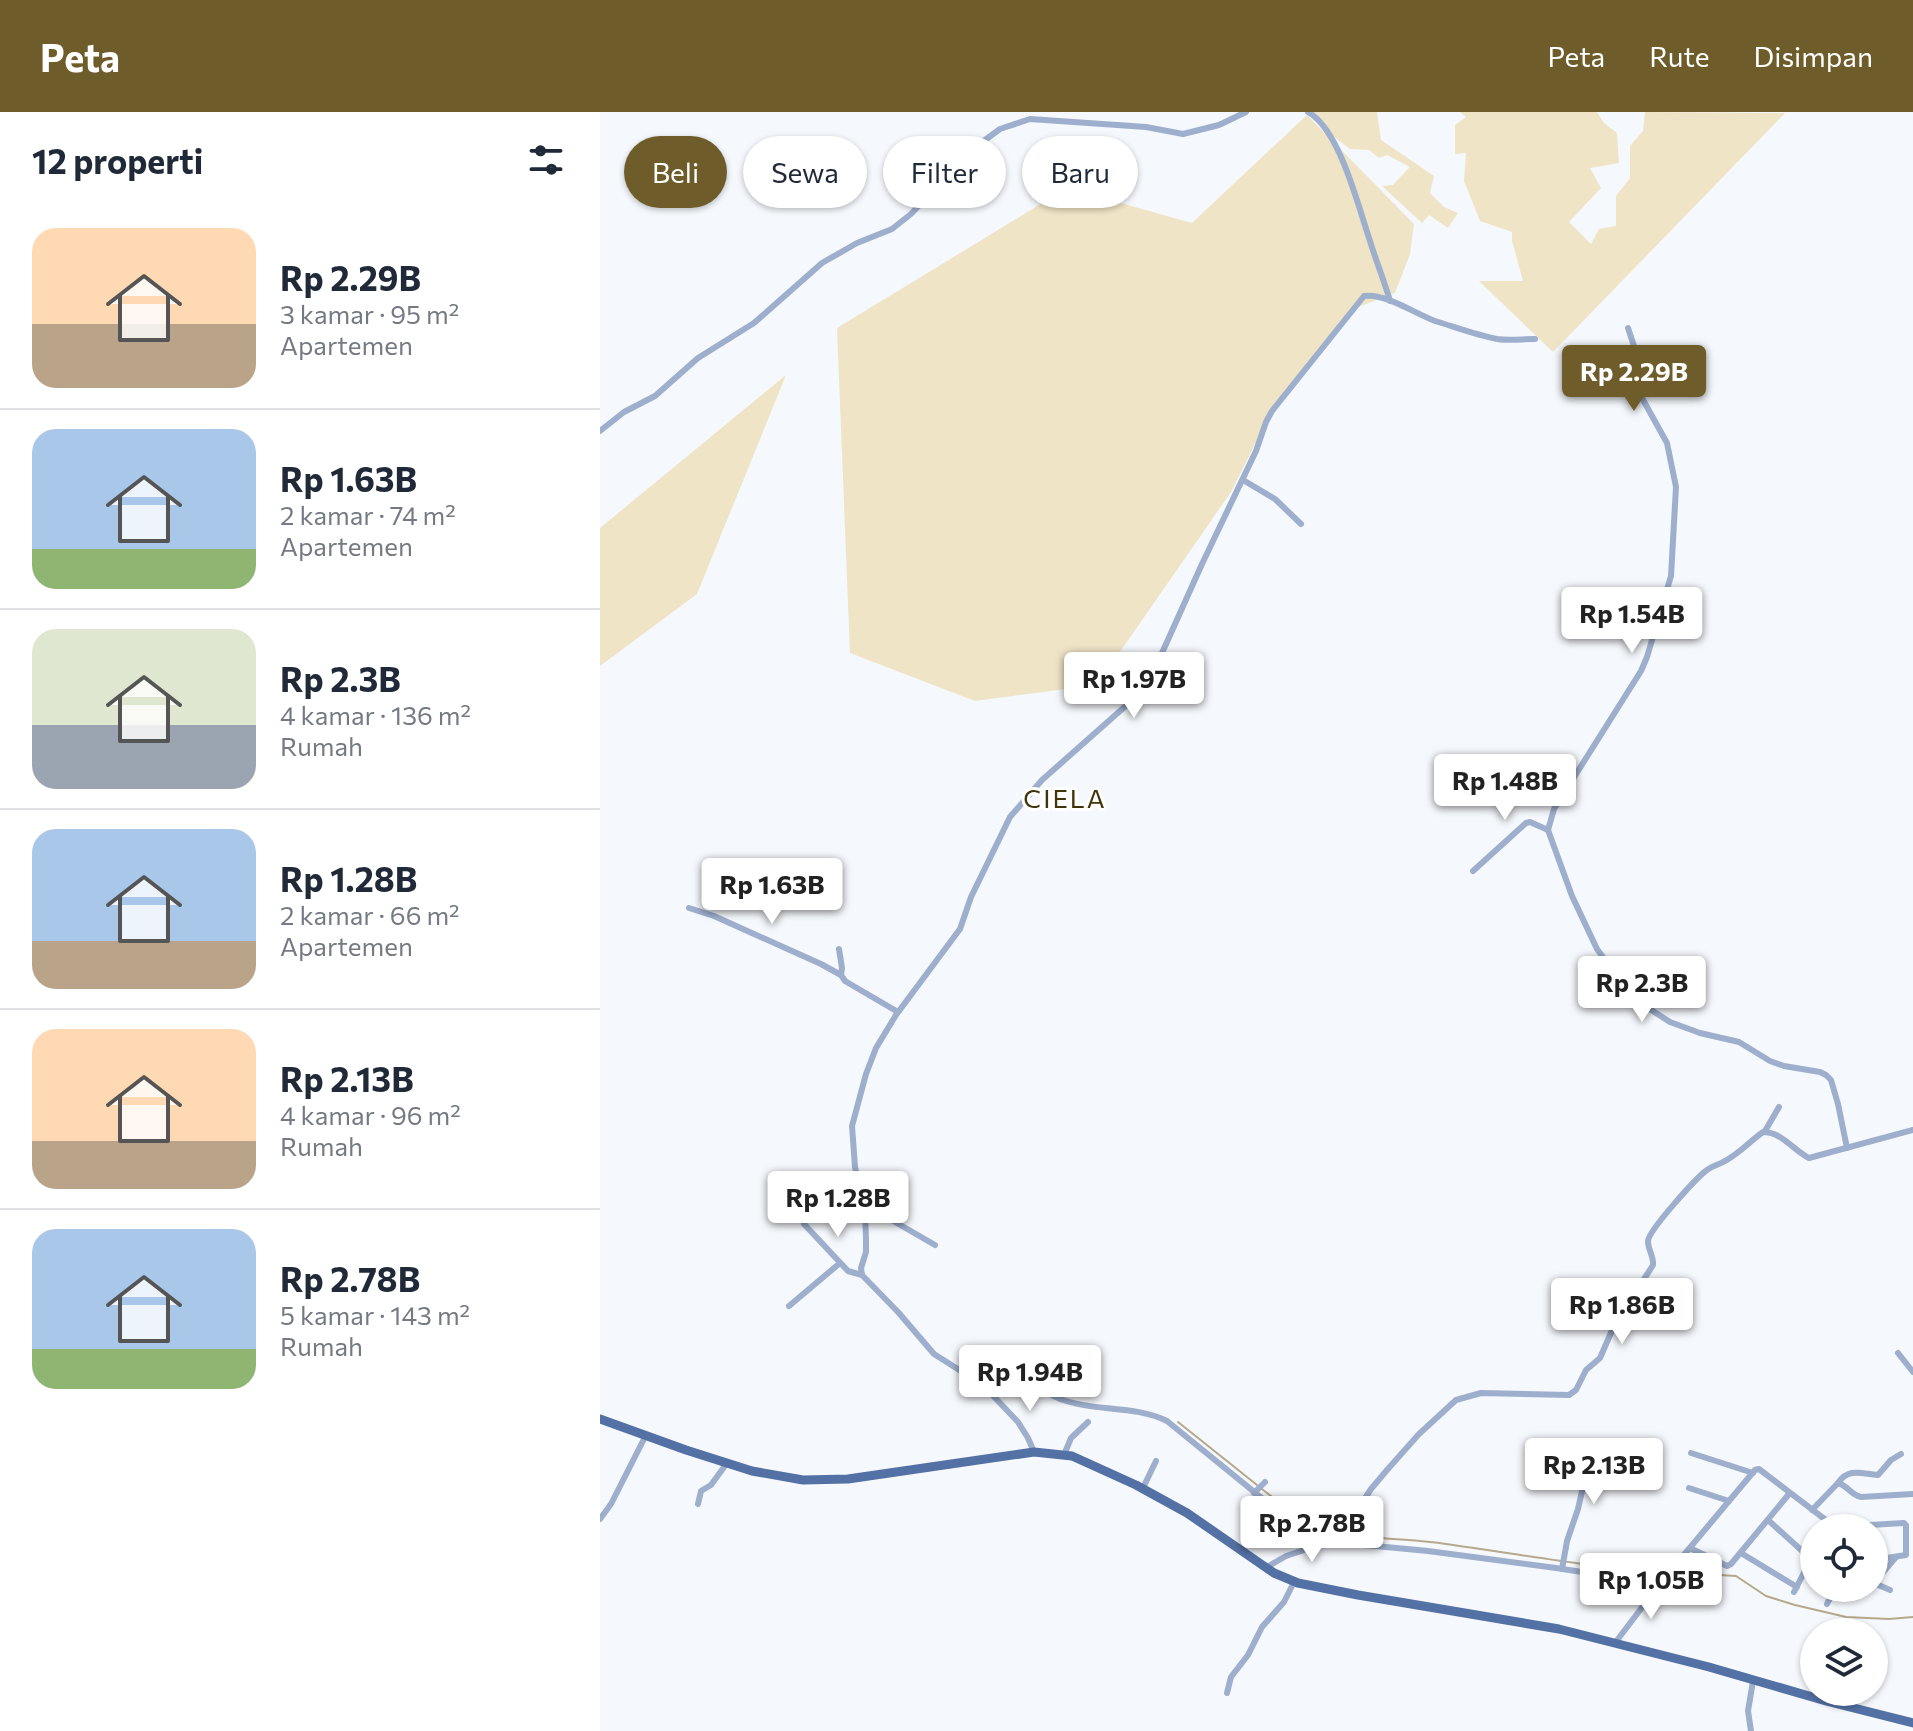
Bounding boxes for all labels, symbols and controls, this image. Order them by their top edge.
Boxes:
text: Peta [40,33,120,80]
text: Peta [1547,39,1605,73]
text: Rute [1649,39,1710,73]
text: Disimpan [1754,39,1873,73]
chip: Beli [624,136,727,208]
chip: Sewa [743,136,867,208]
chip: Filter [883,136,1006,208]
chip: Baru [1022,136,1138,208]
icon: filters [524,138,568,182]
text: 12 properti [32,139,203,181]
text: Rp 2.29B [280,256,421,298]
icon: home [96,260,192,356]
text: 3 kamar · 95 m² [280,298,459,329]
text: Apartemen [280,329,413,360]
pin: Rp 2.29B [1551,345,1717,413]
text: Rp 2.29B [1580,355,1688,386]
text: Rp 1.63B [280,457,417,499]
icon: home [96,461,192,557]
text: 2 kamar · 74 m² [280,499,456,530]
text: Apartemen [280,530,413,561]
pin: Rp 1.54B [1549,587,1715,655]
text: Rp 1.54B [1579,597,1685,628]
pin: Rp 1.97B [1051,652,1217,720]
text: Rp 2.3B [280,657,401,699]
icon: home [96,661,192,757]
text: Rp 1.97B [1082,662,1186,693]
text: 4 kamar · 136 m² [280,699,471,730]
text: Rumah [280,730,363,761]
pin: Rp 1.48B [1422,754,1588,822]
text: Rp 1.48B [1452,764,1558,795]
district label: CIELA [1023,782,1107,813]
text: Rp 1.28B [280,857,417,899]
pin: Rp 1.63B [689,858,855,926]
icon: home [96,861,192,957]
text: Rp 1.63B [720,868,824,899]
text: 2 kamar · 66 m² [280,899,460,930]
text: Apartemen [280,930,413,961]
pin: Rp 2.3B [1568,956,1716,1024]
text: Rp 2.3B [1596,966,1688,997]
text: Rp 2.13B [280,1057,414,1099]
icon: home [96,1061,192,1157]
text: 4 kamar · 96 m² [280,1099,461,1130]
text: Rumah [280,1130,363,1161]
pin: Rp 1.28B [755,1171,921,1239]
text: Rp 1.28B [786,1181,890,1212]
text: Rp 2.78B [280,1257,420,1299]
icon: home [96,1261,192,1357]
pin: Rp 1.86B [1539,1278,1705,1346]
text: Rp 1.86B [1569,1288,1675,1319]
text: 5 kamar · 143 m² [280,1299,470,1330]
text: Rumah [280,1330,363,1361]
pin: Rp 1.94B [947,1345,1113,1413]
text: Rp 1.94B [977,1355,1083,1386]
pin: Rp 2.13B [1511,1438,1677,1506]
text: Rp 2.13B [1543,1448,1645,1479]
pin: Rp 2.78B [1229,1496,1395,1564]
text: Rp 2.78B [1258,1506,1366,1537]
map controls [1800,1514,1888,1706]
button: locate [1800,1514,1888,1602]
pin: Rp 1.05B [1568,1553,1734,1621]
text: Rp 1.05B [1598,1563,1704,1594]
button: layers [1800,1618,1888,1706]

